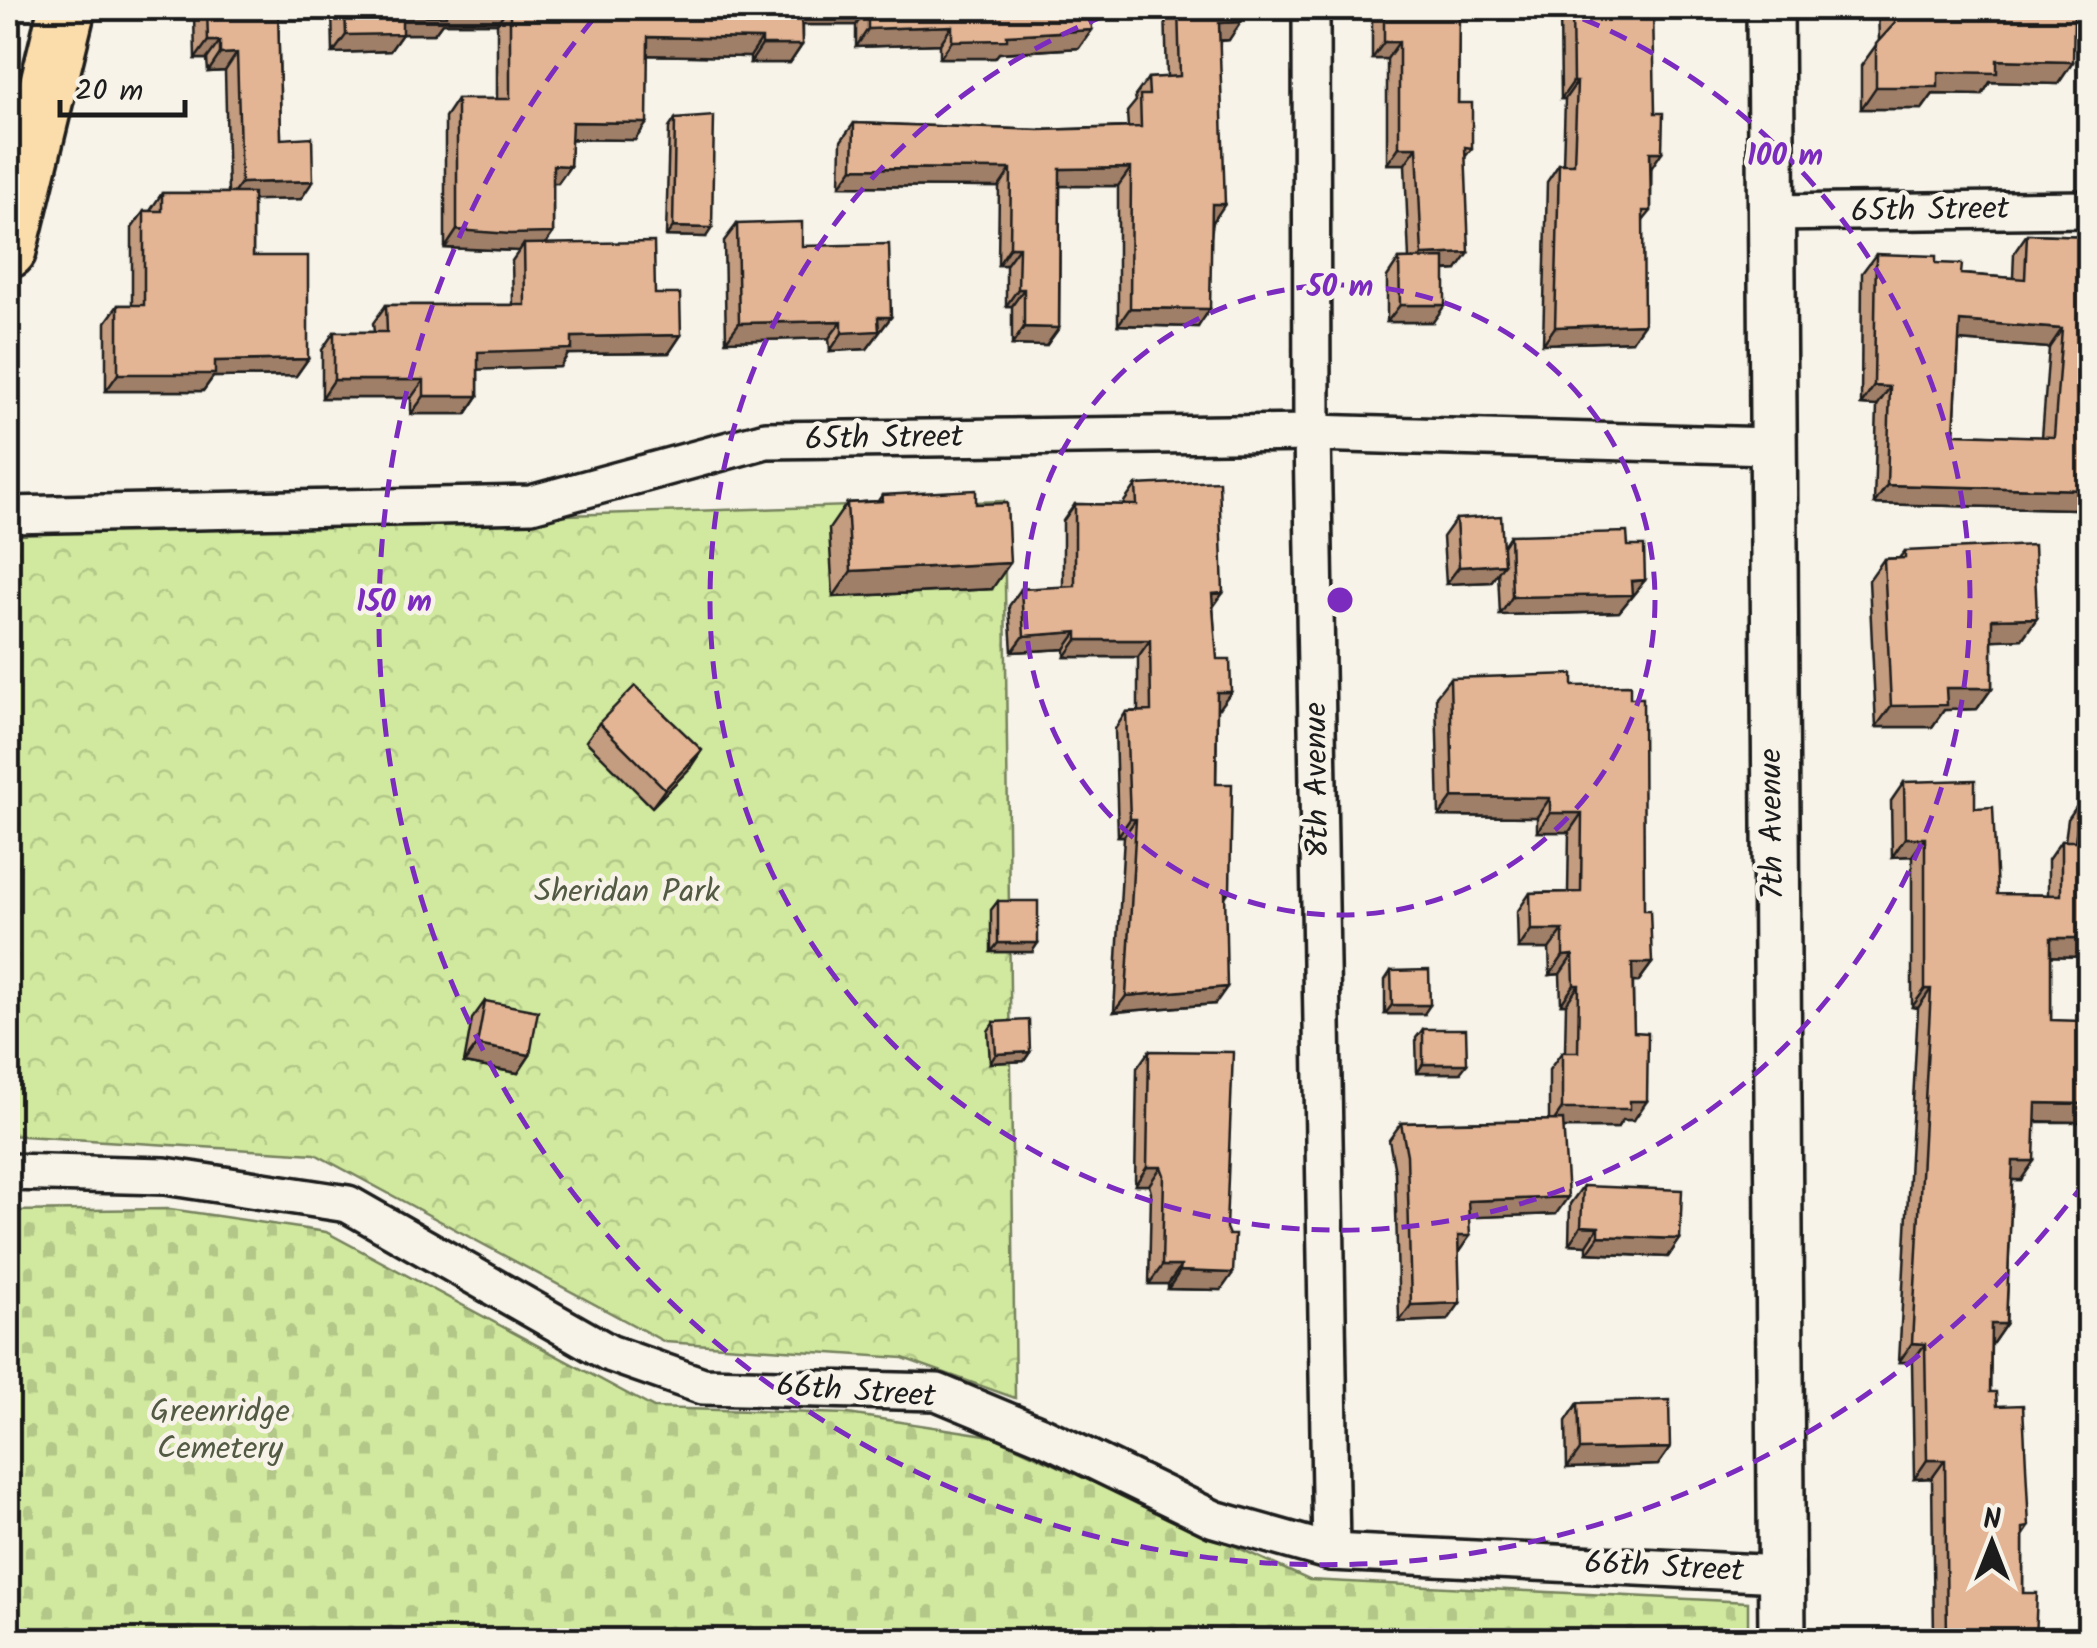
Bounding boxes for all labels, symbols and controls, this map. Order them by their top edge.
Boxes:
scale bar [60,55,185,117]
text: 20 m [75,68,143,116]
text: 100 m [1747,133,1823,181]
street label: 65th Street [1850,184,2010,238]
text: 50 m [1306,264,1373,312]
street label: 65th Street [804,412,964,466]
text: 150 m [356,579,432,627]
centre of rings [1322,582,1358,618]
street label: 8th Avenue [1291,702,1345,858]
street label: 7th Avenue [1746,748,1800,900]
park label: Sheridan Park [534,867,721,918]
street label: 66th Street [775,1361,938,1423]
park label: Greenridge Cemetery [150,1387,290,1475]
north arrow [1942,1493,2042,1593]
text: N [1983,1498,2001,1543]
street label: 66th Street [1583,1538,1745,1598]

